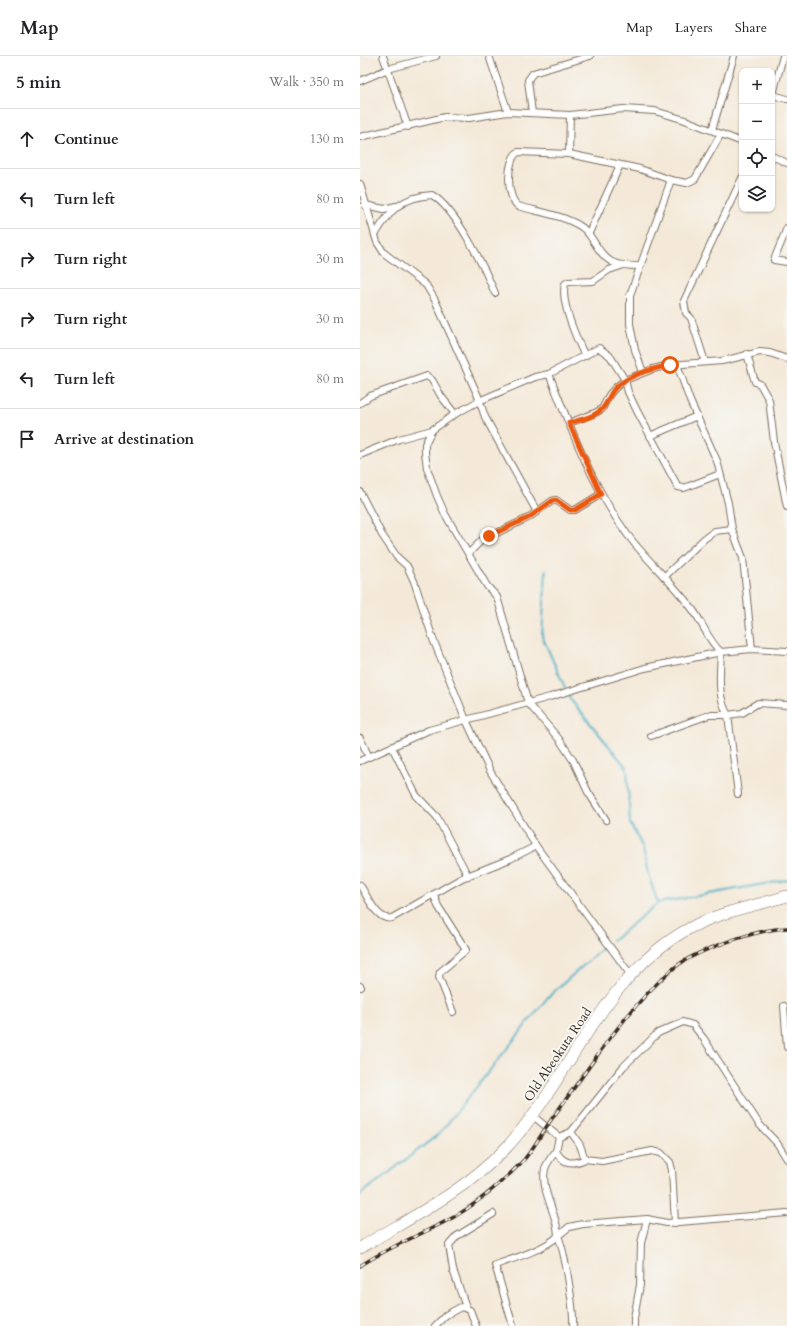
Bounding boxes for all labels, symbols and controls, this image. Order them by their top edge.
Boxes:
text: Map [20,15,59,41]
text: Map [626,18,653,37]
text: Layers [675,18,713,37]
text: Share [735,18,767,37]
map controls [739,68,775,212]
button: + [739,68,775,104]
text: 5 min [16,71,61,94]
text: Walk · 350 m [269,73,344,91]
button: − [739,104,775,140]
icon: ahead [16,128,38,150]
text: Continue [54,129,119,149]
text: 130 m [310,130,344,148]
button: locate [739,140,775,176]
button: layers [739,176,775,212]
icon: left [16,188,38,210]
text: Turn left [54,189,115,209]
text: 80 m [316,190,344,208]
icon: right [16,248,38,270]
text: Turn right [54,249,127,269]
text: 30 m [316,250,344,268]
icon: right [16,308,38,330]
text: Turn right [54,309,127,329]
text: 30 m [316,310,344,328]
route start [661,356,679,374]
icon: left [16,368,38,390]
text: Turn left [54,369,115,389]
text: 80 m [316,370,344,388]
icon: arrive [16,428,38,450]
text: Arrive at destination [54,429,194,449]
route end [480,527,498,545]
street label: Old Abeokuta Road [520,1004,596,1105]

